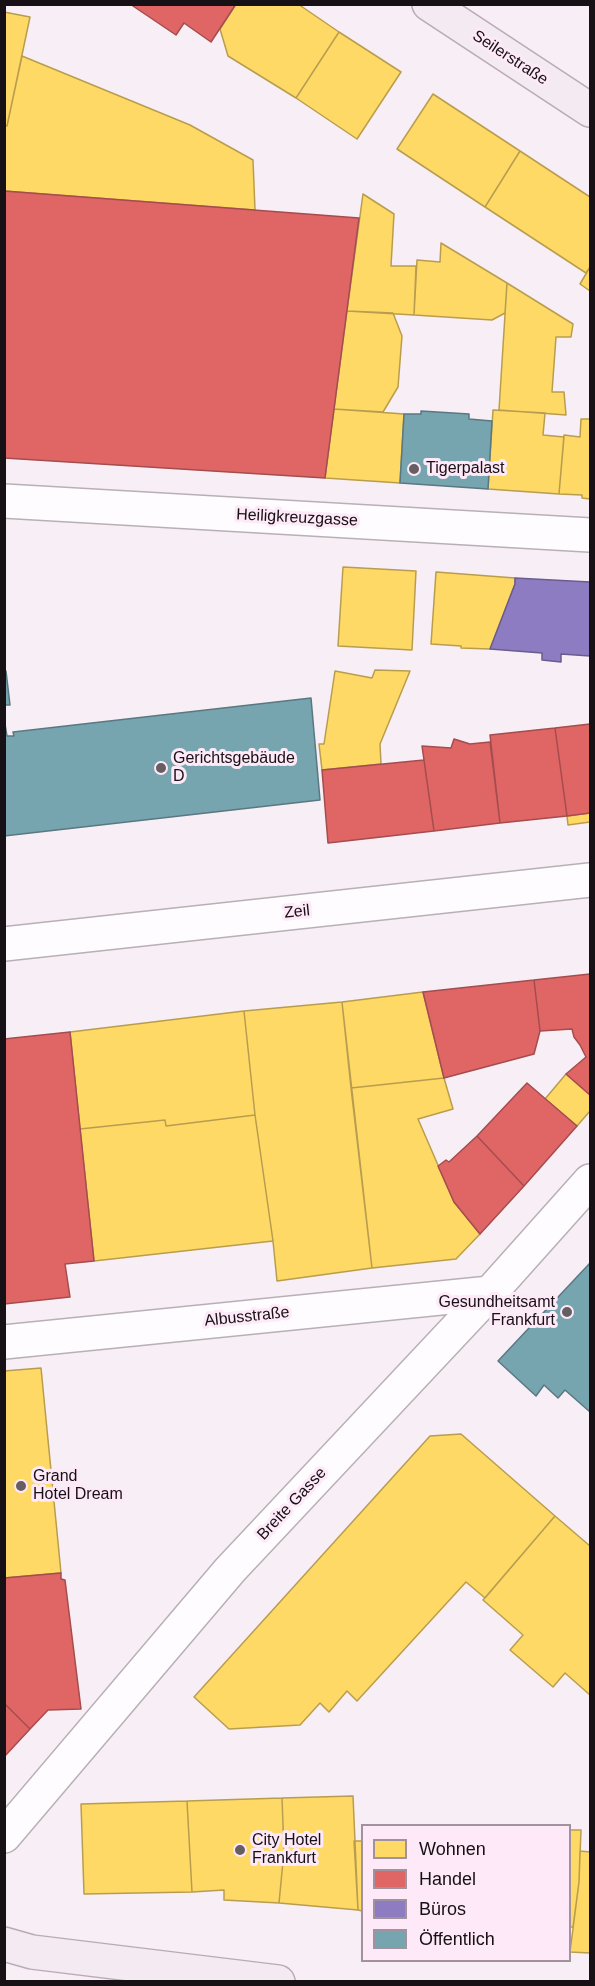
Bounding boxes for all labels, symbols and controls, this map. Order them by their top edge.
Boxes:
street label: Seilerstraße [469,26,551,90]
place label: Tigerpalast [426,459,505,479]
marker: Tigerpalast [407,462,421,476]
street label: Heiligkreuzgasse [236,505,358,531]
place label: Gerichtsgebäude D [173,749,295,787]
marker: Gerichtsgebäude D [154,761,168,775]
street label: Zeil [283,901,311,923]
place label: Gesundheitsamt Frankfurt [438,1293,555,1331]
street label: Albusstraße [204,1303,290,1331]
marker: Gesundheitsamt Frankfurt [560,1305,574,1319]
street label: Breite Gasse [253,1464,331,1544]
place label: Grand Hotel Dream [33,1467,123,1505]
marker: Grand Hotel Dream [14,1479,28,1493]
legend [361,1824,571,1962]
place label: City Hotel Frankfurt [252,1831,321,1869]
text: Wohnen [419,1839,486,1859]
marker: City Hotel Frankfurt [233,1843,247,1857]
text: Handel [419,1869,476,1889]
text: Büros [419,1899,466,1919]
text: Öffentlich [419,1929,495,1949]

